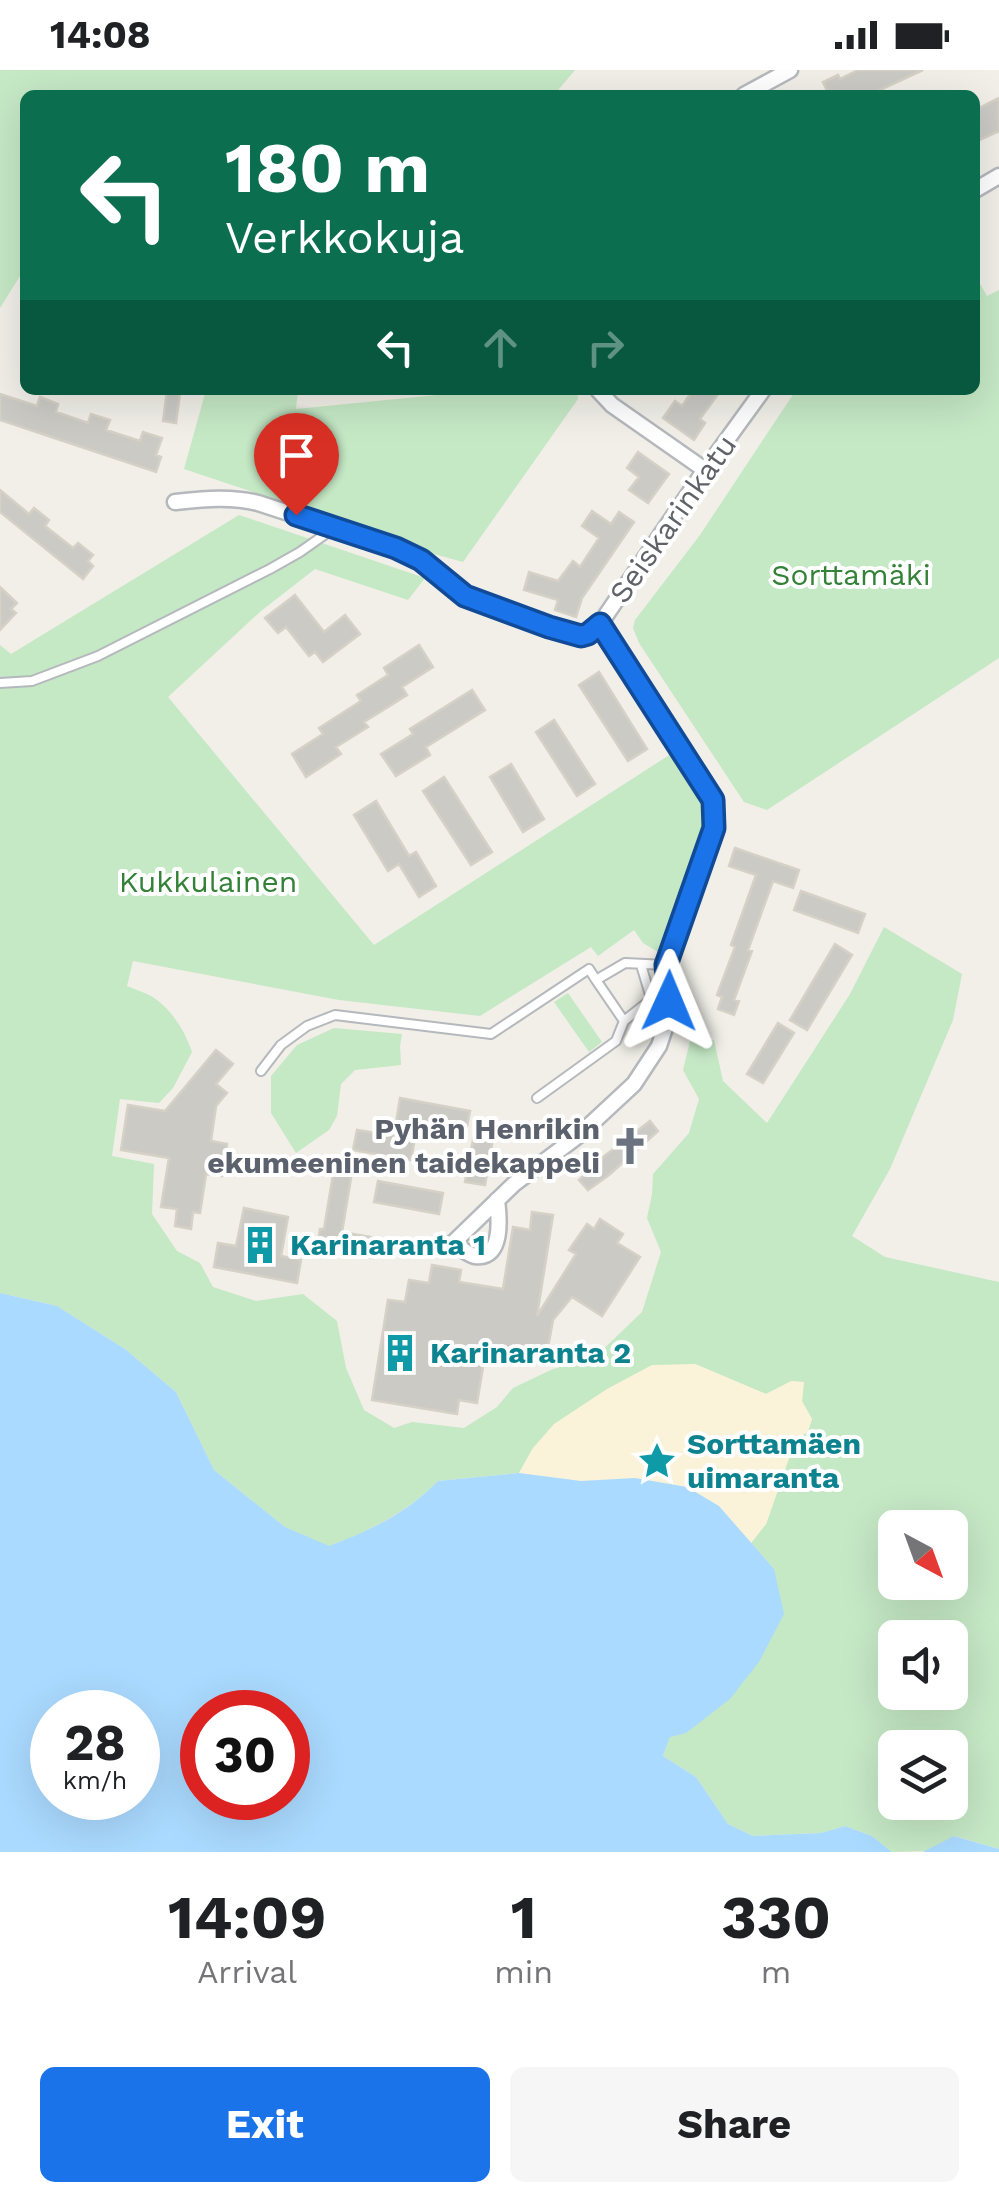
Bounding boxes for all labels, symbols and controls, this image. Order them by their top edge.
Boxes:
text: 14:08 [50,13,151,57]
text: 180 m [225,127,430,209]
icon: left [60,130,190,260]
text: Verkkokuja [225,211,464,264]
icon: left [368,320,423,375]
icon: ahead [473,320,528,375]
icon: right [578,320,633,375]
pin [254,413,339,516]
icon: arrive [269,428,324,483]
street label: Seiskarinkatu [602,428,743,609]
park label: Sorttamäki [771,557,931,592]
park label: Kukkulainen [119,864,297,899]
position arrow [617,949,721,1053]
place label: Pyhän Henrikin ekumeeninen taidekappeli [207,1111,600,1180]
church icon: Pyhän Henrikin ekumeeninen taidekappeli [609,1125,651,1167]
building icon: Karinaranta 1 [239,1224,281,1266]
place label: Karinaranta 1 [290,1227,486,1262]
building icon: Karinaranta 2 [379,1332,421,1374]
place label: Karinaranta 2 [430,1335,631,1370]
place label: Sorttamäen uimaranta [687,1426,861,1495]
place icon: Sorttamäen uimaranta [636,1440,678,1482]
north arrow [878,1510,968,1600]
map controls [878,1510,968,1820]
button: sound [878,1620,968,1710]
speed limit sign: 30 [180,1690,310,1820]
text: 28 [64,1713,126,1772]
button: layers [878,1730,968,1820]
text: km/h [63,1766,127,1795]
text: 14:09 [168,1882,326,1953]
text: 1 [511,1882,537,1953]
text: 330 [721,1882,831,1953]
text: Arrival [197,1953,297,1991]
text: min [494,1953,553,1991]
text: m [761,1953,791,1991]
button: Exit [40,2067,490,2182]
button: Share [510,2067,959,2182]

